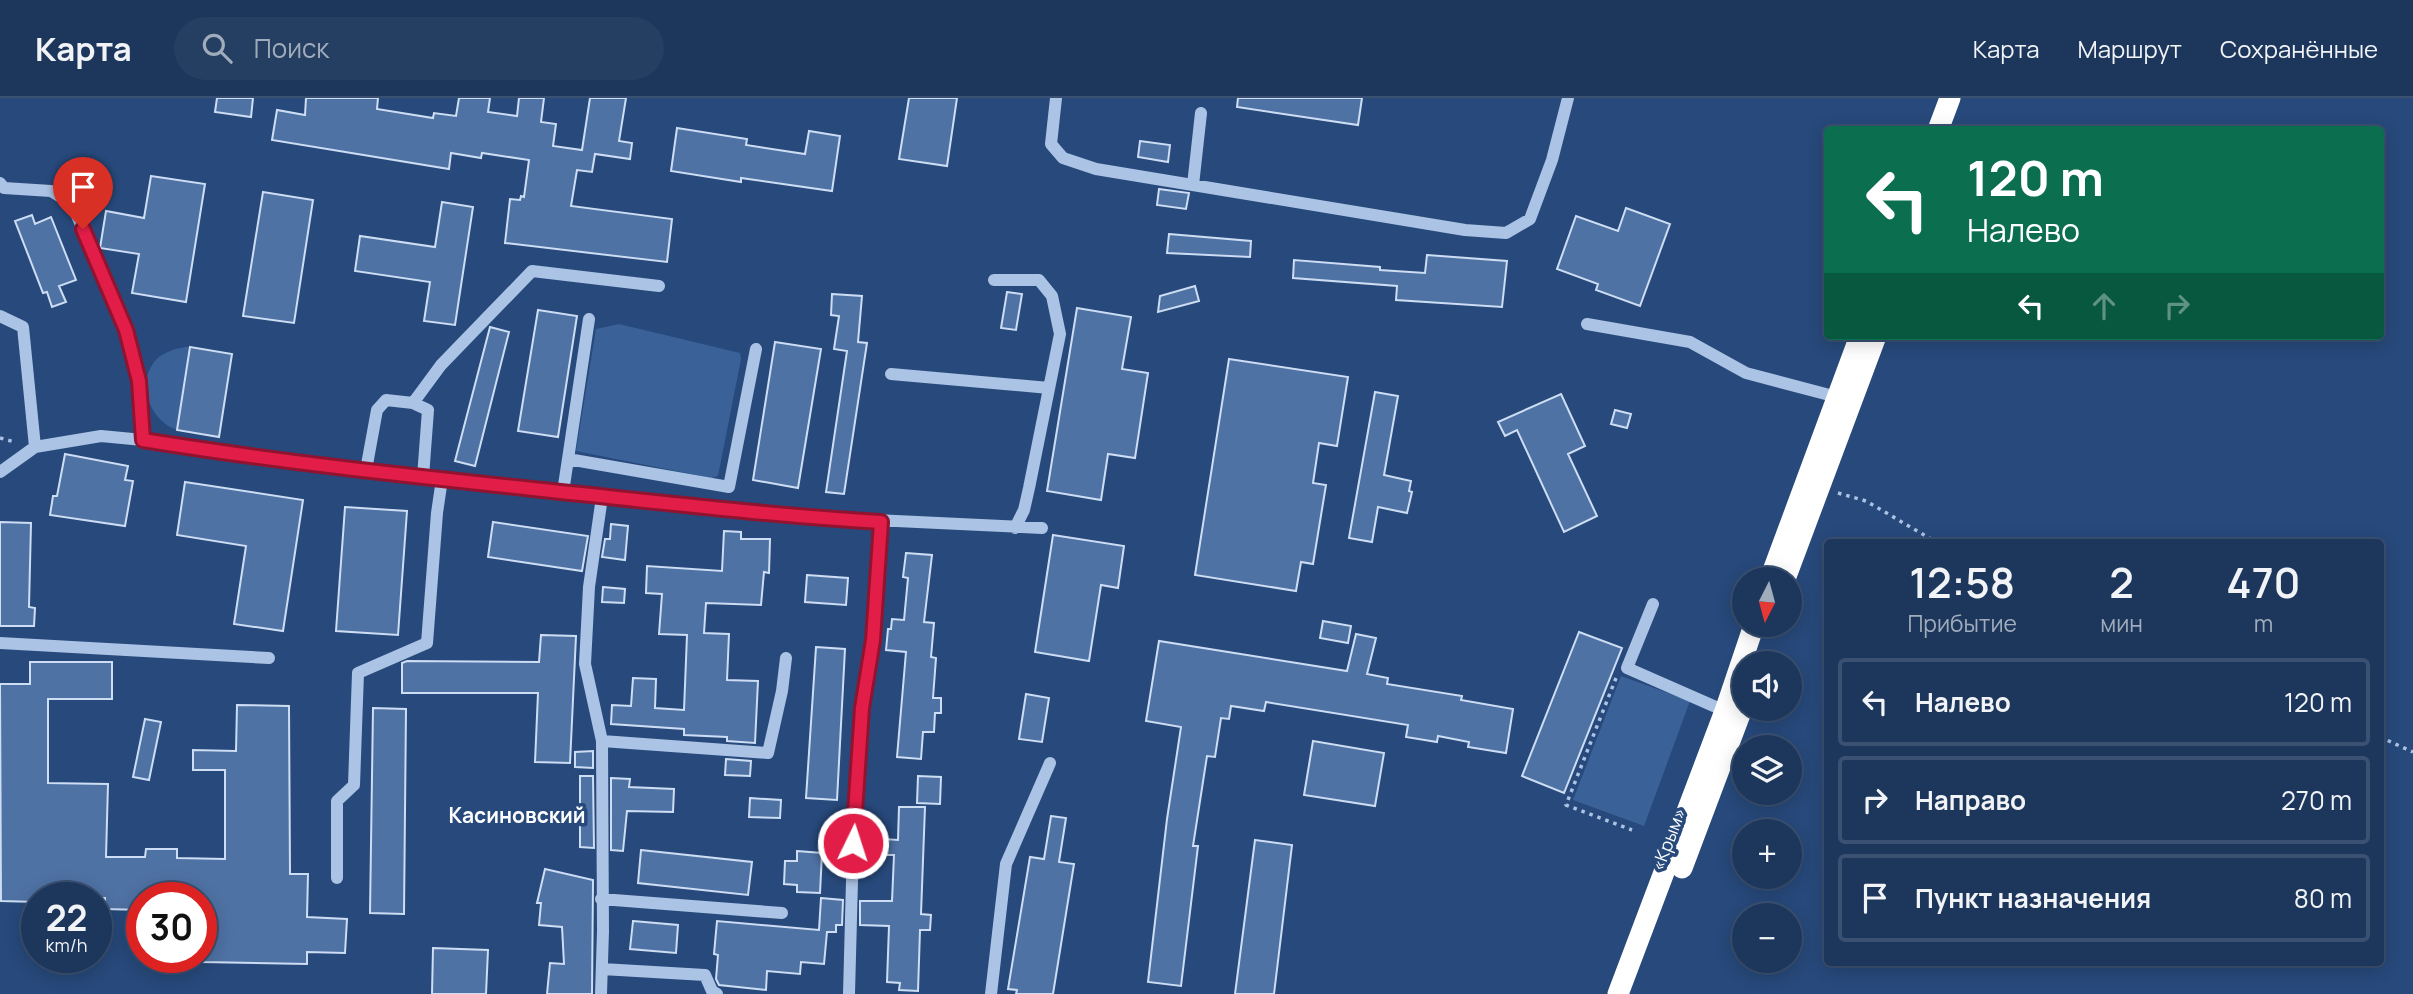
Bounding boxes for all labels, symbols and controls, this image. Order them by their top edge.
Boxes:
search box [174,17,664,80]
text: Карта [35,26,132,71]
icon: search [198,29,236,67]
text: Поиск [254,30,329,66]
text: Карта [1973,32,2040,65]
text: Маршрут [2078,32,2182,65]
text: Сохранённые [2220,32,2378,65]
text: 120 m [1967,144,2104,211]
icon: left [1852,154,1943,245]
pin [53,157,113,229]
icon: arrive [64,168,102,206]
text: Налево [1967,208,2080,252]
icon: left [2012,287,2050,325]
icon: ahead [2085,287,2123,325]
icon: right [2158,287,2196,325]
text: 12:58 [1909,553,2015,611]
text: 2 [2109,553,2134,611]
text: 470 [2226,553,2301,611]
north arrow [1732,567,1802,637]
map controls [1732,567,1802,973]
text: Прибытие [1907,607,2017,639]
text: мин [2100,607,2143,639]
text: m [2254,607,2273,639]
button: sound [1732,651,1802,721]
icon: left [1856,683,1894,721]
text: Налево [1915,684,2011,720]
text: 120 m [2284,684,2352,720]
button: layers [1732,735,1802,805]
icon: right [1856,781,1894,819]
text: Направо [1915,782,2026,818]
text: 270 m [2281,782,2352,818]
district label: Касиновский [448,801,586,829]
street label: «Крым» [1645,804,1691,874]
position arrow [816,806,890,880]
button: + [1732,819,1802,889]
icon: arrive [1856,879,1894,917]
text: Пункт назначения [1915,880,2151,916]
text: 80 m [2294,880,2352,916]
speed limit sign: 30 [126,882,217,973]
text: 22 [46,894,87,942]
button: − [1732,903,1802,973]
text: km/h [46,933,87,957]

